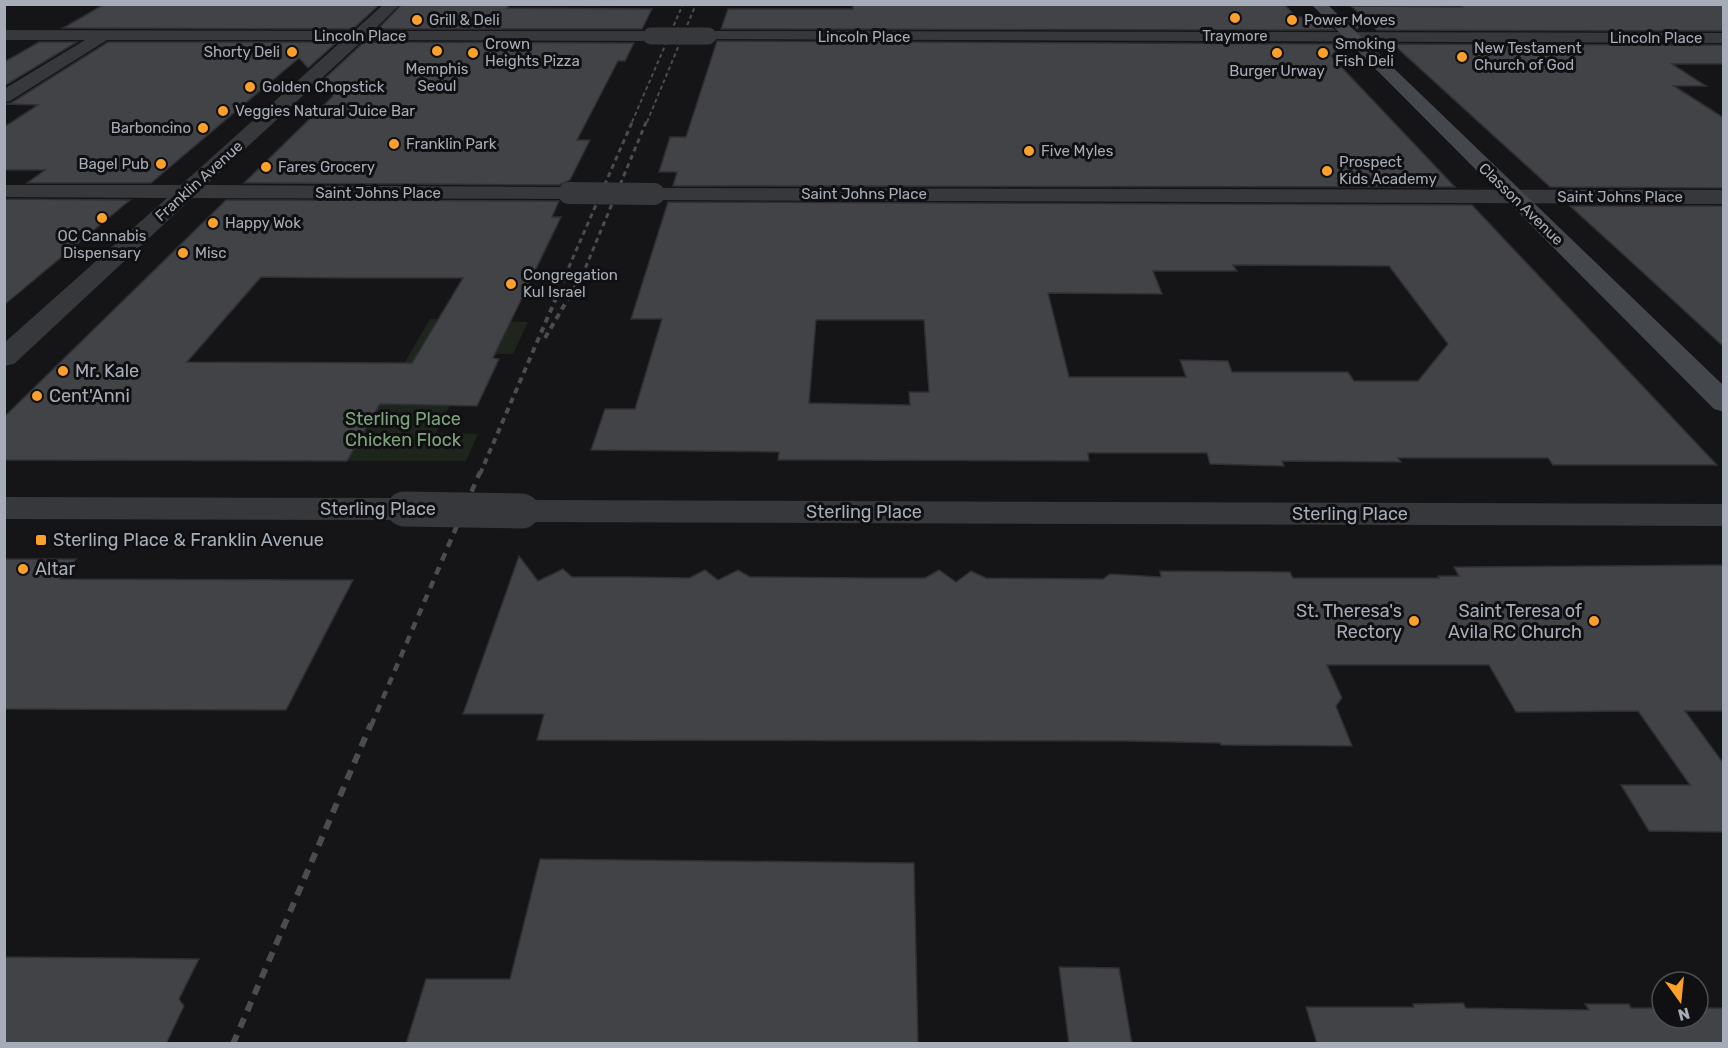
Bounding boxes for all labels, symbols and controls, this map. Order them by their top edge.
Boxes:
place label: Grill & Deli [429,11,500,29]
marker: Traymore [1228,11,1242,25]
place label: Power Moves [1304,11,1396,29]
marker: Grill & Deli [410,13,424,27]
marker: Power Moves [1285,13,1299,27]
street label: Lincoln Place [314,27,406,45]
place label: Traymore [1202,27,1268,45]
street label: Lincoln Place [818,28,910,46]
street label: Lincoln Place [1610,29,1702,47]
place label: Crown Heights Pizza [485,35,580,70]
place label: Smoking Fish Deli [1335,35,1396,70]
place label: New Testament Church of God [1474,39,1582,74]
place label: Shorty Deli [204,43,280,61]
marker: Memphis Seoul [430,44,444,58]
marker: Shorty Deli [285,45,299,59]
marker: Crown Heights Pizza [466,46,480,60]
marker: Burger Urway [1270,46,1284,60]
marker: Smoking Fish Deli [1316,46,1330,60]
marker: New Testament Church of God [1455,50,1469,64]
place label: Memphis Seoul [405,60,469,95]
place label: Burger Urway [1229,62,1325,80]
place label: Golden Chopstick [262,78,385,96]
marker: Golden Chopstick [243,80,257,94]
place label: Veggies Natural Juice Bar [235,102,415,120]
marker: Veggies Natural Juice Bar [216,104,230,118]
place label: Barboncino [111,119,191,137]
marker: Barboncino [196,121,210,135]
place label: Franklin Park [406,135,497,153]
street label: Franklin Avenue [152,137,246,225]
marker: Franklin Park [387,137,401,151]
place label: Five Myles [1041,142,1114,160]
marker: Five Myles [1022,144,1036,158]
place label: Prospect Kids Academy [1339,153,1437,188]
place label: Bagel Pub [78,155,149,173]
marker: Bagel Pub [154,157,168,171]
place label: Fares Grocery [278,158,375,176]
street label: Classon Avenue [1475,159,1567,249]
marker: Fares Grocery [259,160,273,174]
marker: Prospect Kids Academy [1320,164,1334,178]
street label: Saint Johns Place [315,184,441,202]
street label: Saint Johns Place [801,185,927,203]
street label: Saint Johns Place [1557,188,1683,206]
marker: OC Cannabis Dispensary [95,211,109,225]
place label: Happy Wok [225,214,301,232]
marker: Happy Wok [206,216,220,230]
place label: OC Cannabis Dispensary [58,227,147,262]
place label: Misc [195,244,226,262]
marker: Misc [176,246,190,260]
place label: Congregation Kul Israel [523,266,618,301]
marker: Congregation Kul Israel [504,277,518,291]
place label: Mr. Kale [75,360,139,382]
marker: Mr. Kale [56,364,70,378]
place label: Cent'Anni [49,385,130,407]
marker: Cent'Anni [30,389,44,403]
park label: Sterling Place Chicken Flock [345,408,462,451]
street label: Sterling Place [320,498,436,520]
street label: Sterling Place [806,501,922,523]
street label: Sterling Place [1292,503,1408,525]
place label: Sterling Place & Franklin Avenue [53,529,324,551]
marker: Sterling Place & Franklin Avenue [34,533,48,547]
place label: Altar [35,558,75,580]
marker: Altar [16,562,30,576]
place label: St. Theresa's Rectory [1296,600,1402,643]
place label: Saint Teresa of Avila RC Church [1448,600,1582,643]
marker: St. Theresa's Rectory [1407,614,1421,628]
marker: Saint Teresa of Avila RC Church [1587,614,1601,628]
north arrow [1650,970,1710,1030]
text: N [1676,1003,1692,1025]

